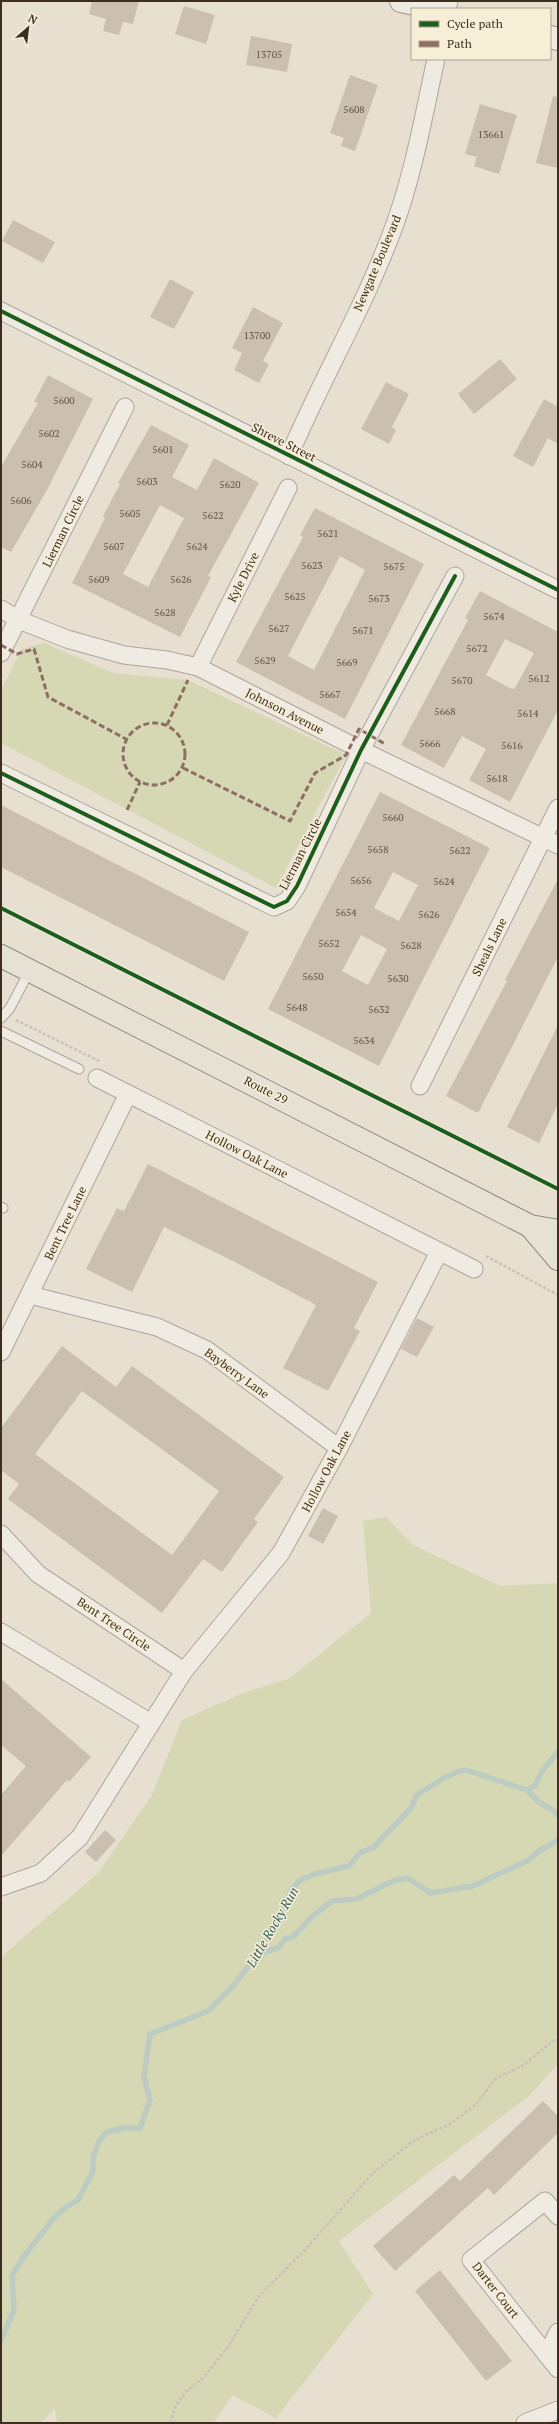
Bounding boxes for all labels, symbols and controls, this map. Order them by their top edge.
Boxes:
north arrow [8,8,48,48]
legend [411,8,551,60]
text: N [26,11,40,28]
text: Cycle path [447,16,503,31]
text: Path [447,36,472,51]
house number: 13705 [256,48,282,61]
house number: 5608 [343,103,365,116]
house number: 13661 [478,128,504,141]
street label: Newgate Boulevard [350,212,404,313]
house number: 13700 [244,329,270,342]
house number: 5600 [53,394,75,407]
street label: Shreve Street [249,419,319,465]
house number: 5602 [38,427,60,440]
house number: 5601 [152,443,174,456]
house number: 5604 [21,458,43,471]
house number: 5603 [136,475,158,488]
house number: 5620 [219,478,241,491]
street label: Lierman Circle [39,492,87,570]
house number: 5606 [10,494,32,507]
house number: 5605 [119,507,141,520]
house number: 5622 [202,509,224,522]
house number: 5621 [317,527,339,540]
house number: 5607 [103,540,125,553]
house number: 5624 [186,540,208,553]
street label: Kyle Drive [224,549,262,605]
house number: 5623 [301,559,323,572]
house number: 5675 [383,560,405,573]
house number: 5609 [88,573,110,586]
house number: 5626 [170,573,192,586]
house number: 5625 [284,590,306,603]
house number: 5673 [368,592,390,605]
house number: 5628 [154,606,176,619]
house number: 5674 [483,610,505,623]
house number: 5627 [268,622,290,635]
house number: 5671 [352,624,374,637]
house number: 5672 [466,642,488,655]
house number: 5629 [254,654,276,667]
house number: 5669 [336,656,358,669]
house number: 5612 [528,672,550,685]
house number: 5670 [451,674,473,687]
street label: Johnson Avenue [243,685,327,737]
house number: 5667 [319,688,341,701]
house number: 5668 [434,705,456,718]
house number: 5614 [517,707,539,720]
house number: 5666 [419,737,441,750]
house number: 5616 [501,739,523,752]
house number: 5618 [486,772,508,785]
house number: 5660 [382,811,404,824]
street label: Lierman Circle [275,816,325,892]
house number: 5658 [367,843,389,856]
house number: 5622 [449,844,471,857]
house number: 5656 [350,874,372,887]
house number: 5624 [433,875,455,888]
house number: 5654 [335,906,357,919]
house number: 5626 [418,908,440,921]
street label: Sheals Lane [468,915,510,979]
house number: 5652 [318,937,340,950]
house number: 5628 [400,939,422,952]
house number: 5650 [302,970,324,983]
house number: 5630 [387,972,409,985]
house number: 5648 [286,1001,308,1014]
house number: 5632 [368,1003,390,1016]
house number: 5634 [353,1034,375,1047]
street label: Route 29 [242,1073,290,1107]
street label: Hollow Oak Lane [203,1127,291,1181]
street label: Bent Tree Lane [41,1184,89,1262]
street label: Bayberry Lane [202,1345,272,1401]
street label: Hollow Oak Lane [298,1427,354,1515]
street label: Bent Tree Circle [74,1594,154,1654]
water label: Little Rocky Run [241,1884,302,1971]
street label: Darter Court [469,2259,523,2322]

